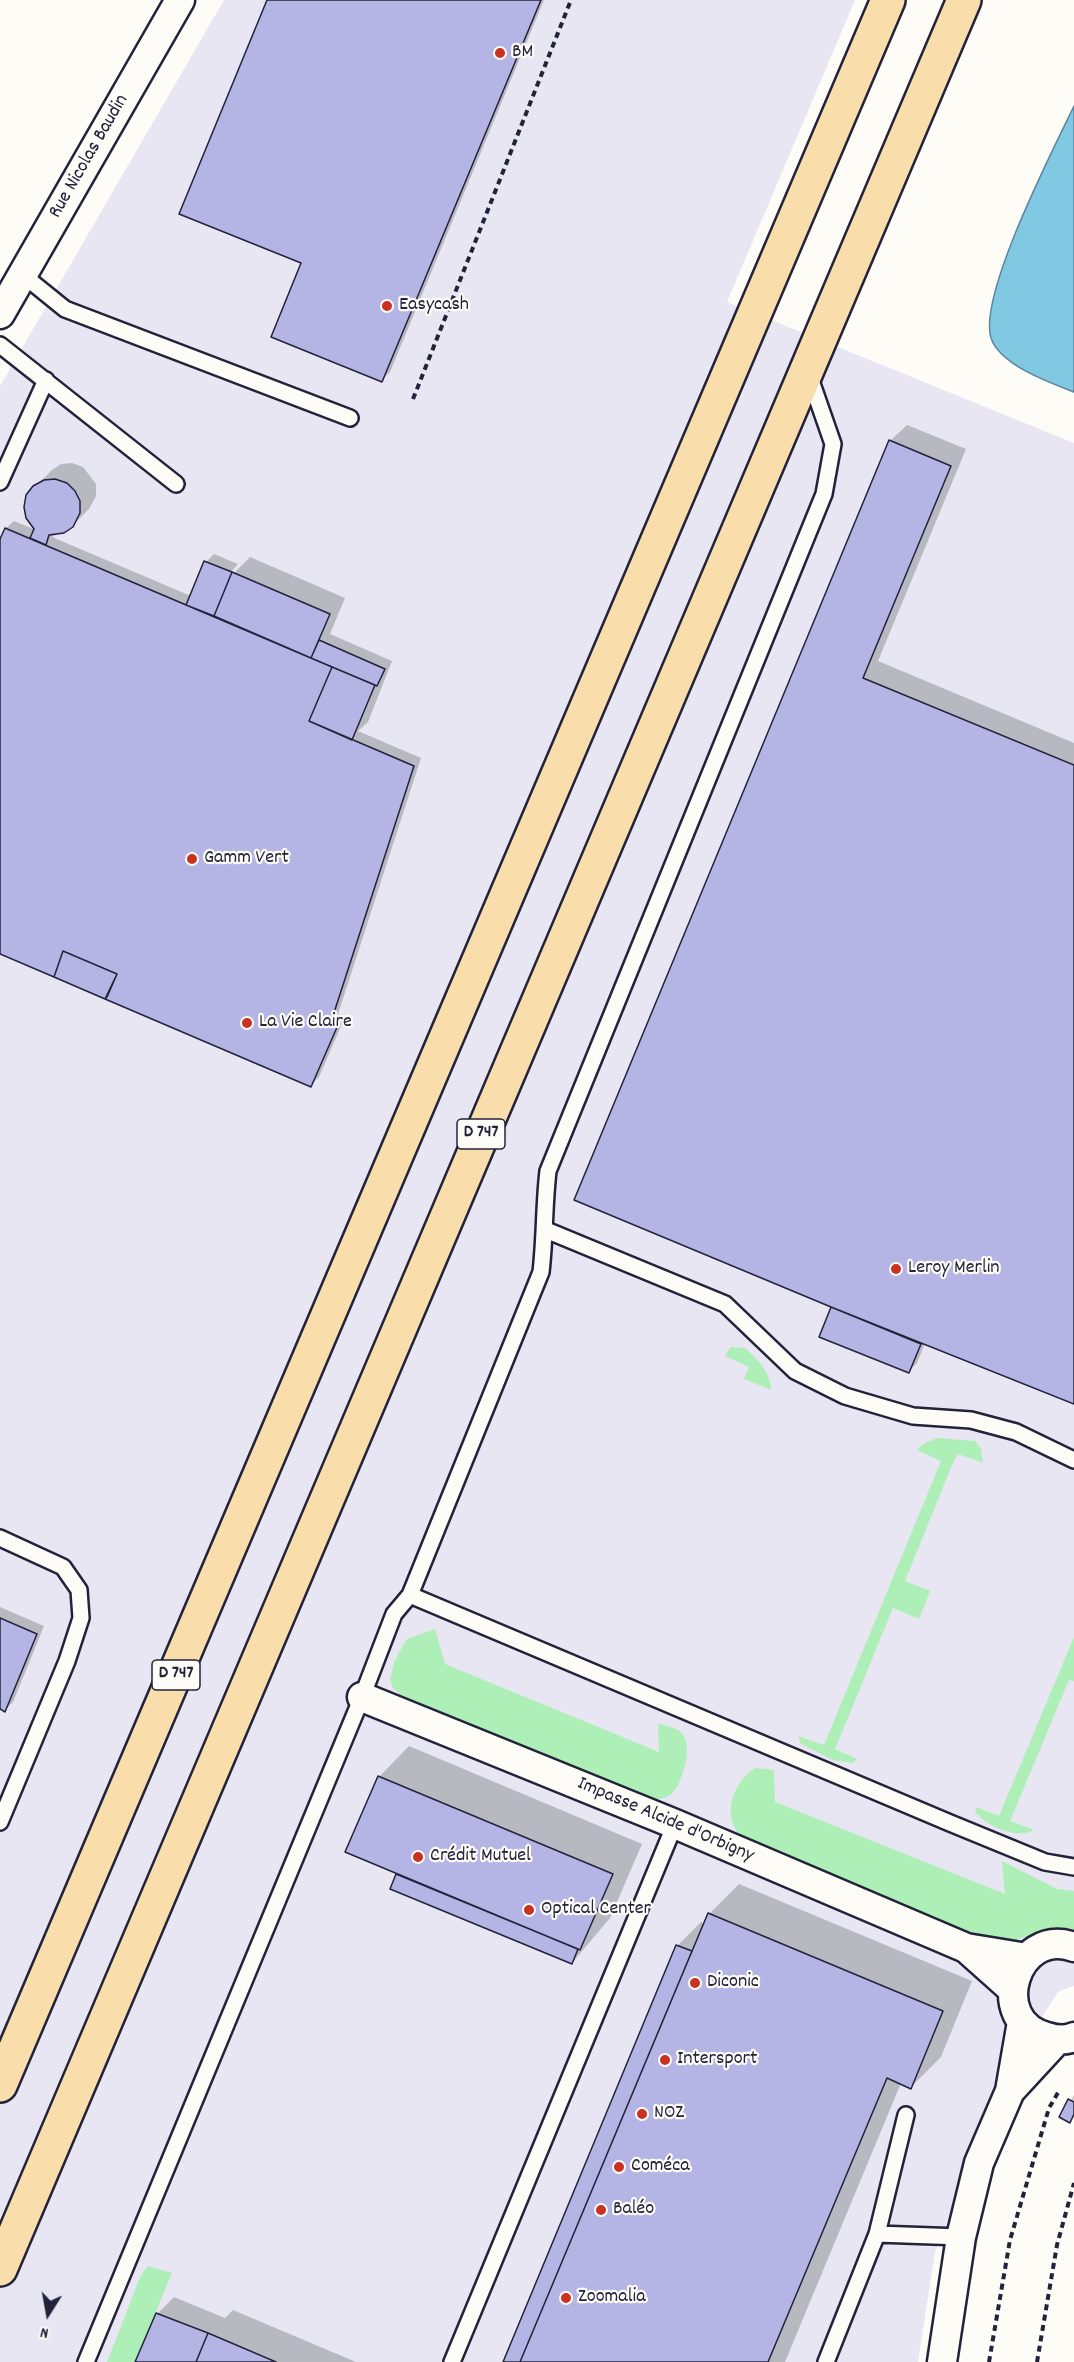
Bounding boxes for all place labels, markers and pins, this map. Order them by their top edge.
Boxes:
place label: BM [512,41,533,65]
marker: BM [493,46,507,60]
place label: Easycash [399,294,469,318]
marker: Easycash [380,299,394,313]
place label: Gamm Vert [204,847,289,871]
marker: Gamm Vert [185,852,199,866]
place label: La Vie Claire [259,1011,352,1035]
marker: La Vie Claire [240,1016,254,1030]
place label: Leroy Merlin [908,1257,1000,1281]
marker: Leroy Merlin [889,1262,903,1276]
place label: Crédit Mutuel [430,1845,531,1869]
marker: Crédit Mutuel [411,1850,425,1864]
place label: Optical Center [541,1898,651,1922]
marker: Optical Center [522,1903,536,1917]
place label: Diconic [707,1971,759,1995]
marker: Diconic [688,1976,702,1990]
place label: Intersport [677,2048,757,2072]
marker: Intersport [658,2053,672,2067]
place label: NOZ [654,2102,684,2126]
marker: NOZ [635,2107,649,2121]
place label: Coméca [631,2155,690,2179]
marker: Coméca [612,2160,626,2174]
place label: Baléo [613,2198,654,2222]
marker: Baléo [594,2203,608,2217]
place label: Zoomalia [578,2286,646,2310]
marker: Zoomalia [559,2291,573,2305]

